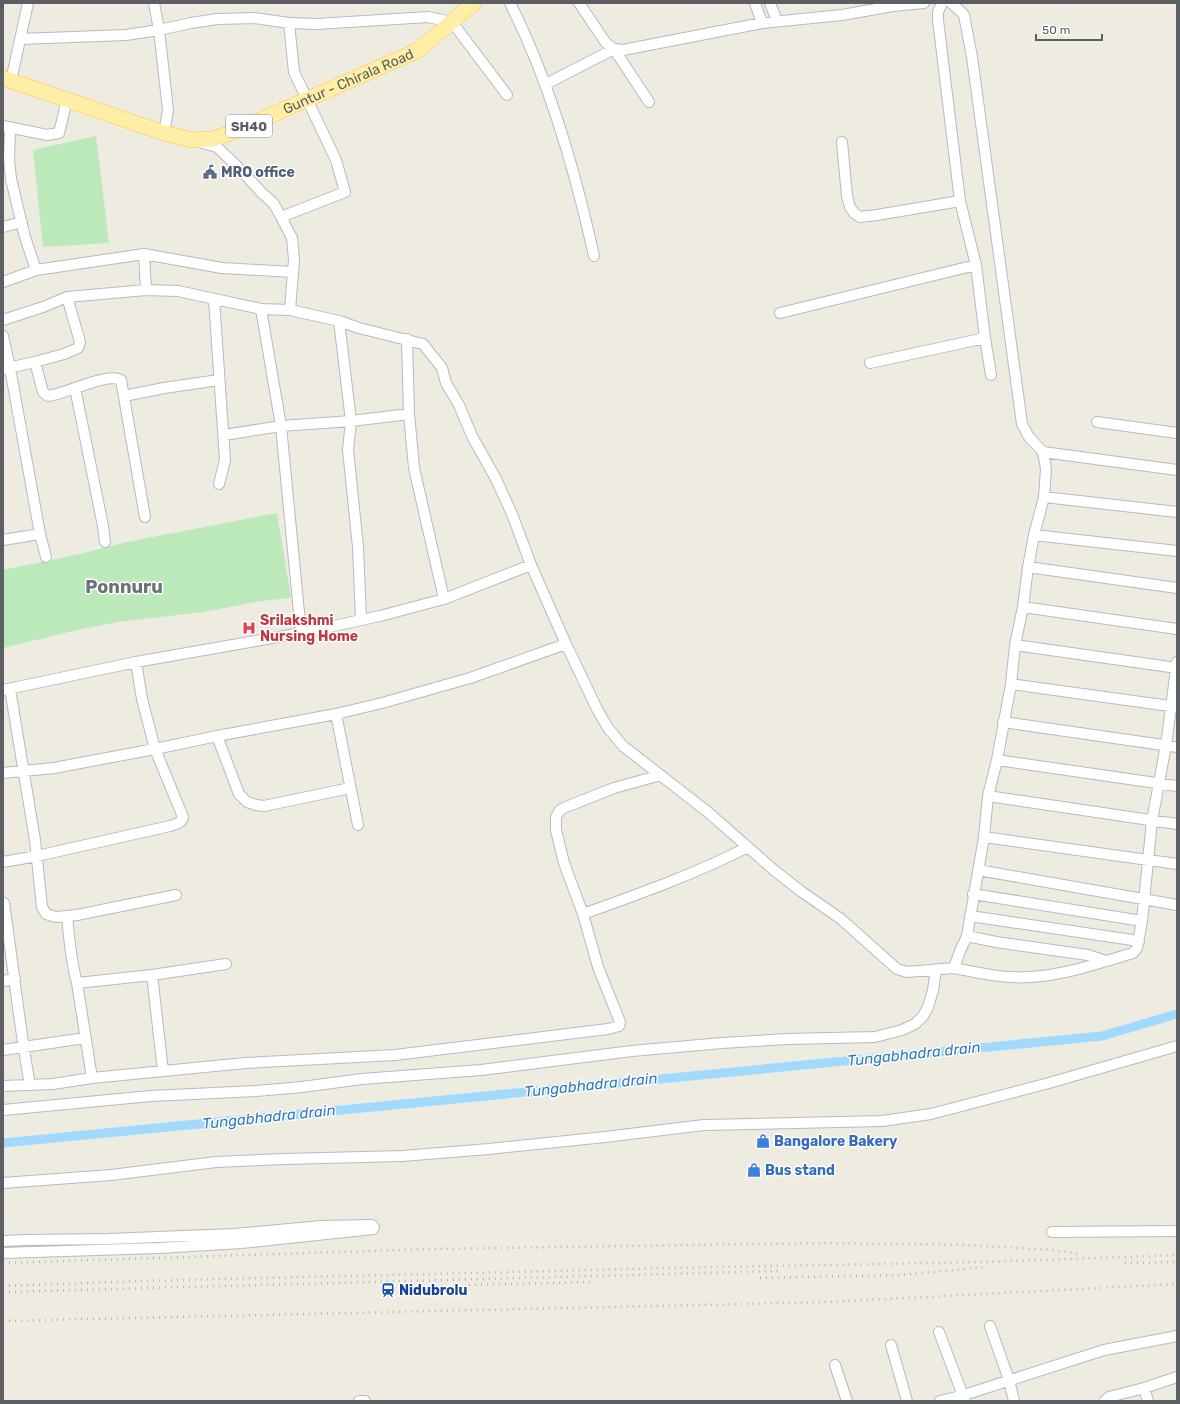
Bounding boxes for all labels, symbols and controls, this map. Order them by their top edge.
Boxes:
scale bar [1036,16,1102,42]
text: 50 m [1042,23,1070,37]
street label: Guntur - Chirala Road [280,45,416,117]
road number: SH40 [226,115,272,137]
public building icon: MRO office [202,164,218,180]
place label: MRO office [221,164,295,181]
district label: Ponnuru [85,576,163,598]
place label: Srilakshmi Nursing Home [260,612,358,645]
hospital icon: Srilakshmi Nursing Home [241,620,257,636]
water label: Tungabhadra drain [847,1038,981,1070]
water label: Tungabhadra drain [524,1069,658,1101]
water label: Tungabhadra drain [202,1101,336,1133]
shop icon: Bangalore Bakery [755,1133,771,1149]
place label: Bangalore Bakery [774,1133,898,1150]
shop icon: Bus stand [746,1162,762,1178]
place label: Bus stand [765,1162,835,1179]
station icon: Nidubrolu [380,1282,396,1298]
place label: Nidubrolu [399,1282,468,1299]

